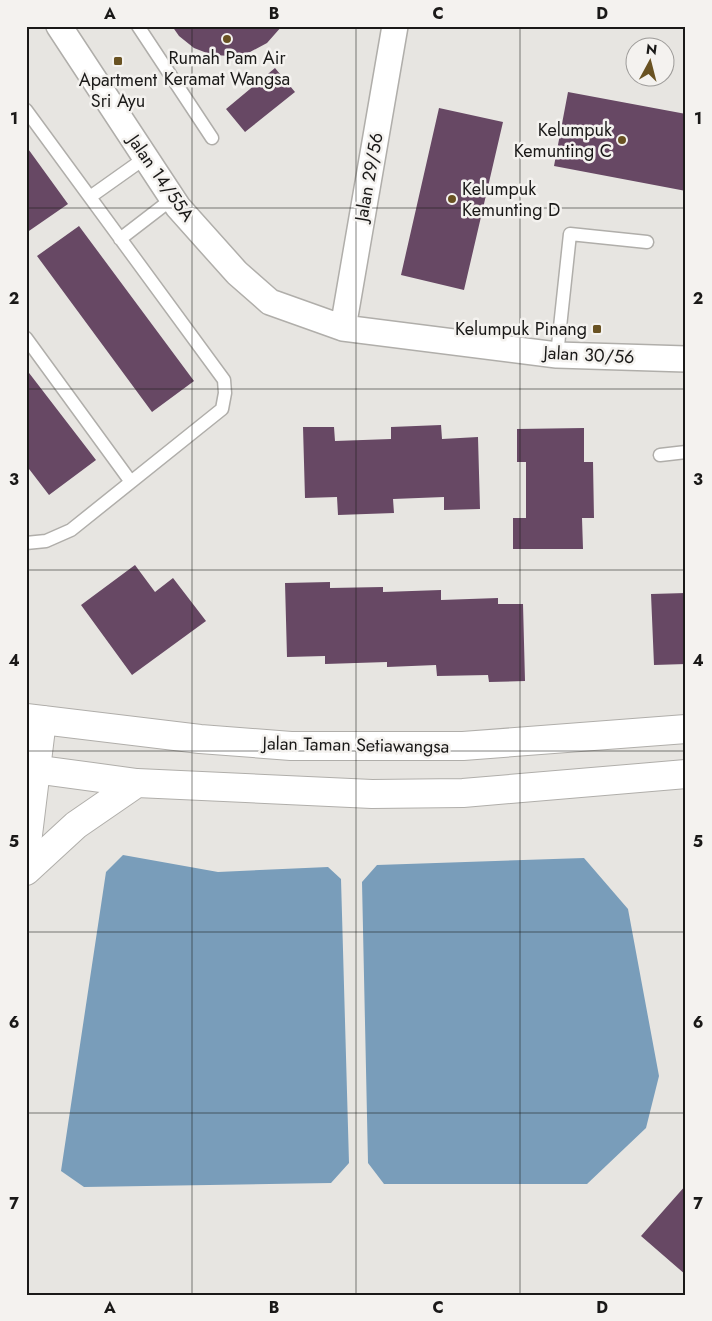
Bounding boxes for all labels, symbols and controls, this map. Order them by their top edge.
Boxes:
text: A [103,2,116,25]
text: B [269,2,279,25]
text: C [432,2,444,25]
text: D [596,2,608,25]
marker: Rumah Pam Air Keramat Wangsa [221,33,233,45]
north arrow [624,38,674,88]
text: N [645,38,658,60]
place label: Rumah Pam Air Keramat Wangsa [164,45,290,92]
marker: Apartment Sri Ayu [112,55,124,67]
place label: Apartment Sri Ayu [79,67,158,114]
text: 1 [10,107,18,130]
text: 1 [694,107,702,130]
place label: Kelumpuk Kemunting C [514,117,612,164]
street label: Jalan 14/55A [120,128,201,227]
street label: Jalan 29/56 [348,131,390,225]
marker: Kelumpuk Kemunting C [616,134,628,146]
place label: Kelumpuk Kemunting D [462,176,560,223]
marker: Kelumpuk Kemunting D [446,193,458,205]
text: 2 [9,287,19,310]
text: 2 [693,287,703,310]
place label: Kelumpuk Pinang [455,316,587,342]
marker: Kelumpuk Pinang [591,323,603,335]
street label: Jalan 30/56 [541,340,635,370]
text: 3 [9,468,19,491]
text: 3 [693,468,703,491]
text: 4 [8,649,20,672]
text: 4 [692,649,704,672]
street label: Jalan Taman Setiawangsa [260,730,450,760]
text: 5 [9,830,19,853]
text: 5 [693,830,703,853]
text: 6 [9,1011,19,1034]
text: 6 [693,1011,703,1034]
text: 7 [9,1192,19,1215]
text: 7 [693,1192,703,1215]
text: A [103,1296,116,1319]
text: B [269,1296,279,1319]
text: C [432,1296,444,1319]
text: D [596,1296,608,1319]

